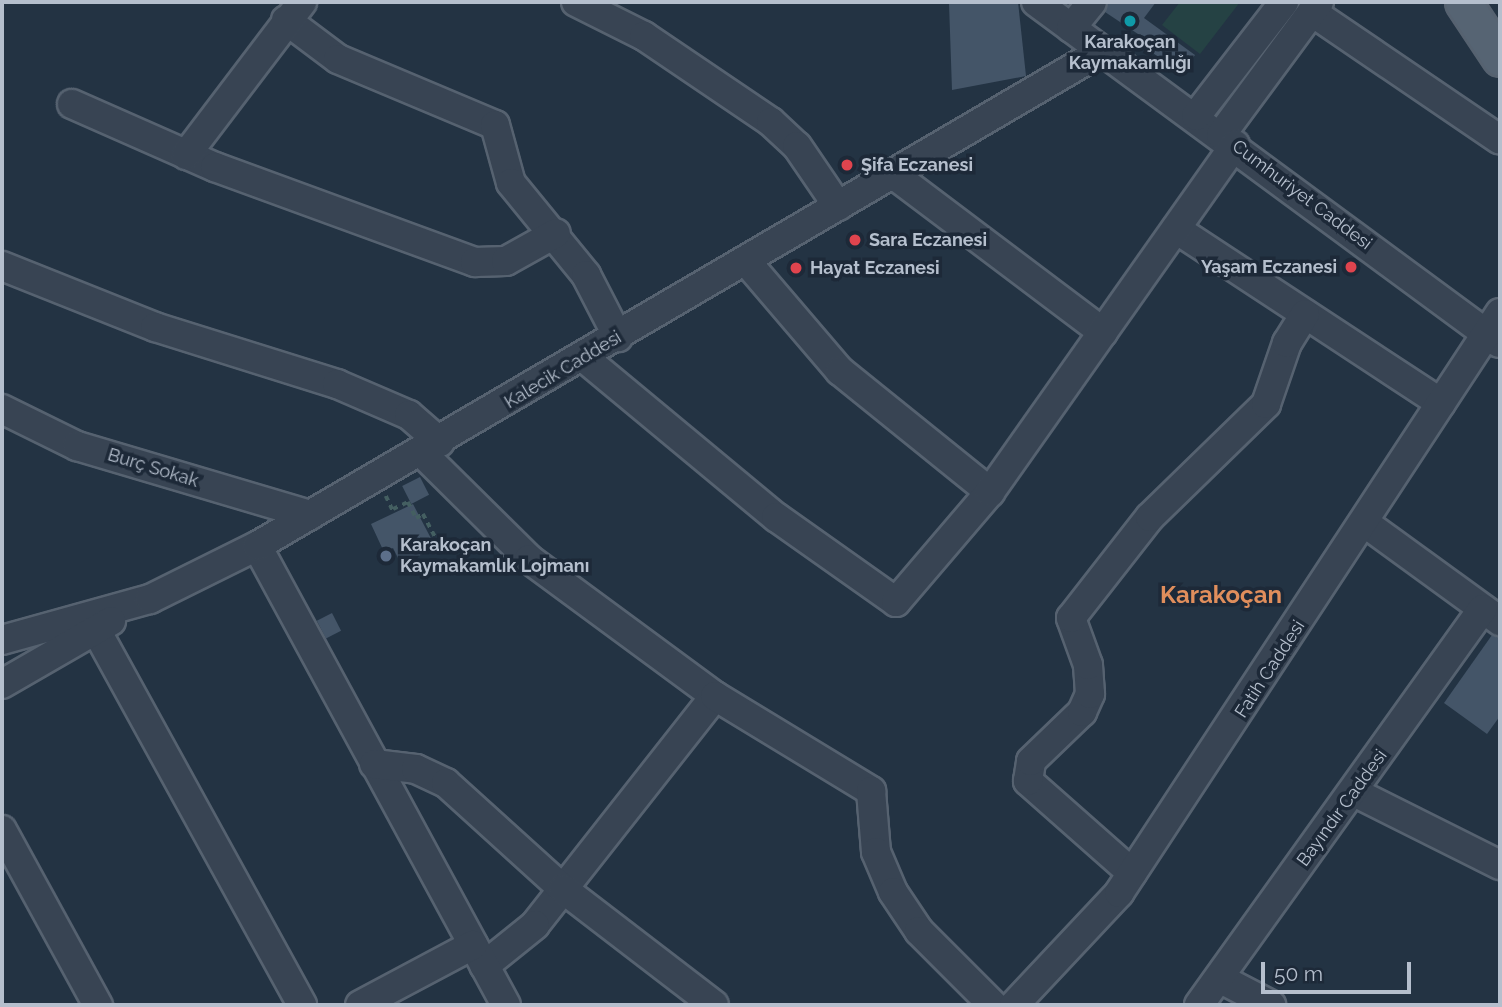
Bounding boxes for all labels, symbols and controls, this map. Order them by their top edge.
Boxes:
marker: Karakoçan Kaymakamlığı [1122,13,1138,29]
place label: Karakoçan Kaymakamlığı [1069,32,1191,74]
street label: Cumhuriyet Caddesi [1228,135,1376,255]
place label: Şifa Eczanesi [861,154,973,176]
marker: Şifa Eczanesi [839,157,855,173]
place label: Sara Eczanesi [869,229,987,251]
marker: Sara Eczanesi [847,232,863,248]
place label: Yaşam Eczanesi [1201,256,1337,278]
place label: Hayat Eczanesi [810,257,940,279]
marker: Yaşam Eczanesi [1343,259,1359,275]
marker: Hayat Eczanesi [788,260,804,276]
street label: Kalecik Caddesi [501,327,625,413]
street label: Burç Sokak [105,444,201,492]
place label: Karakoçan Kaymakamlık Lojmanı [400,535,589,578]
marker: Karakoçan Kaymakamlık Lojmanı [378,548,394,564]
district label: Karakoçan [1160,581,1282,609]
street label: Fatih Caddesi [1230,616,1310,722]
street label: Bayındır Caddesi [1292,745,1392,871]
scale bar [1264,948,1414,992]
text: 50 m [1274,961,1323,986]

